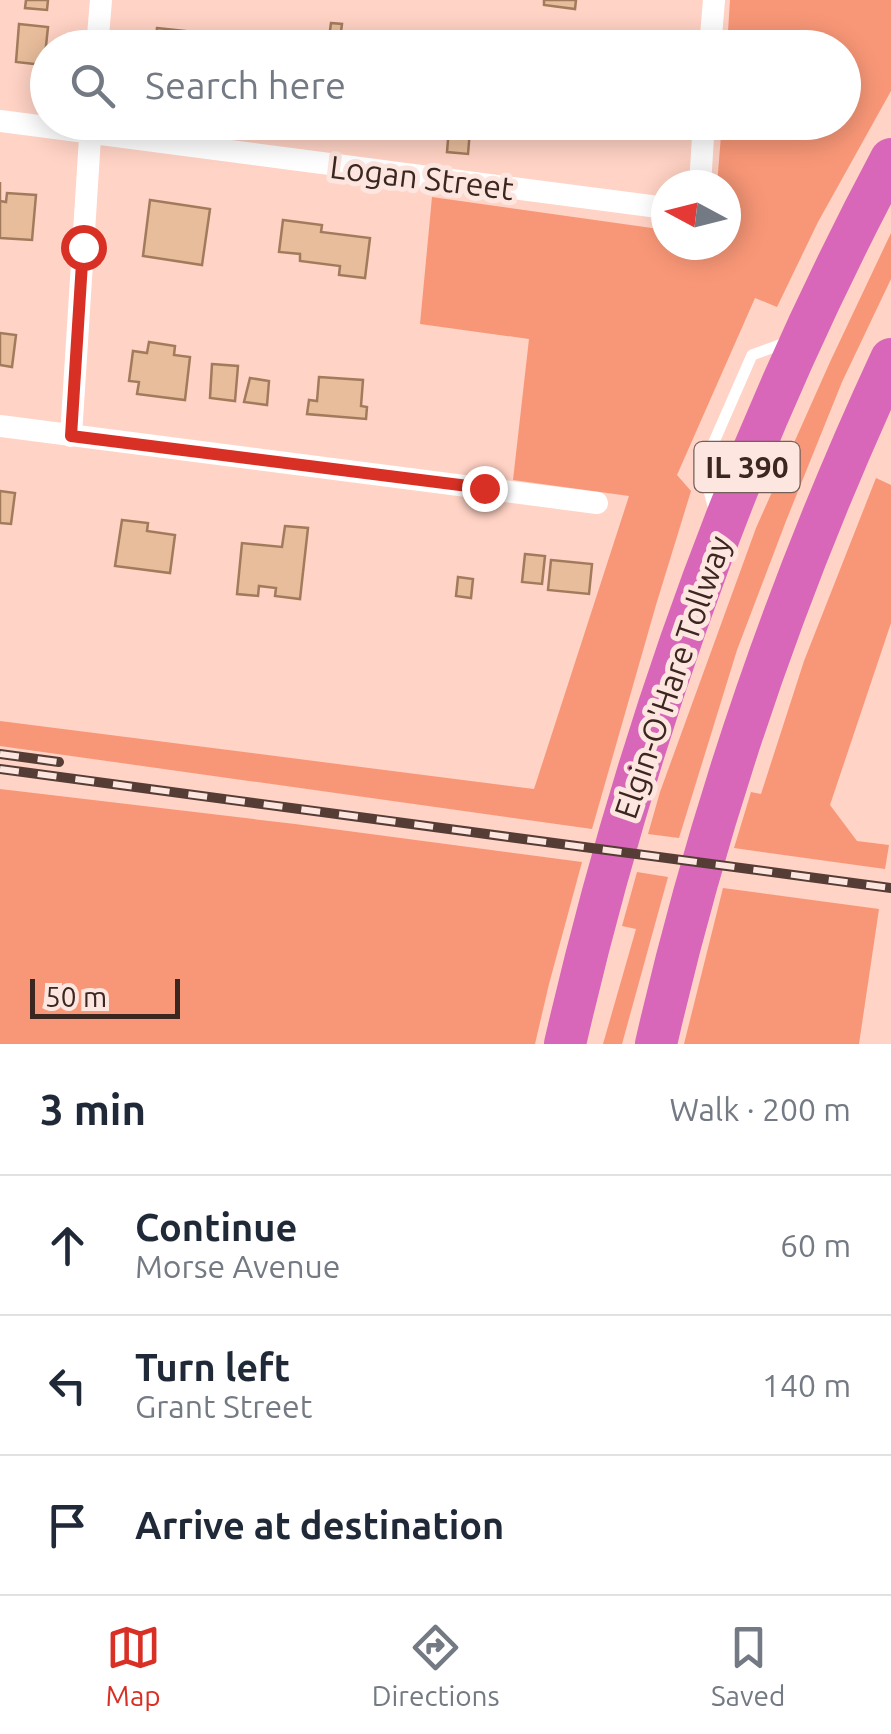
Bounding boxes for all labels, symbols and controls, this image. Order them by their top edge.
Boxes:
search box [30,30,861,140]
icon: search [65,58,120,113]
text: Search here [145,64,346,106]
street label: Logan Street [328,148,516,206]
north arrow [651,170,741,260]
route start [61,225,107,271]
road number: IL 390 [694,442,800,492]
route end [462,466,508,512]
street label: Elgin-O'Hare Tollway [607,531,737,823]
scale bar [30,974,180,1018]
text: 50 m [45,981,107,1012]
text: 3 min [40,1086,146,1133]
text: Walk · 200 m [669,1091,851,1127]
text: Continue [135,1206,297,1248]
icon: ahead [40,1218,95,1273]
text: 60 m [780,1227,851,1263]
text: Morse Avenue [135,1248,340,1284]
text: Turn left [135,1346,290,1388]
icon: left [40,1358,95,1413]
text: 140 m [762,1367,851,1403]
text: Grant Street [135,1388,312,1424]
icon: arrive [40,1498,95,1553]
text: Arrive at destination [135,1504,504,1546]
tab: Map [106,1620,161,1711]
tab: Directions [372,1620,500,1711]
tab: Saved [711,1620,785,1711]

